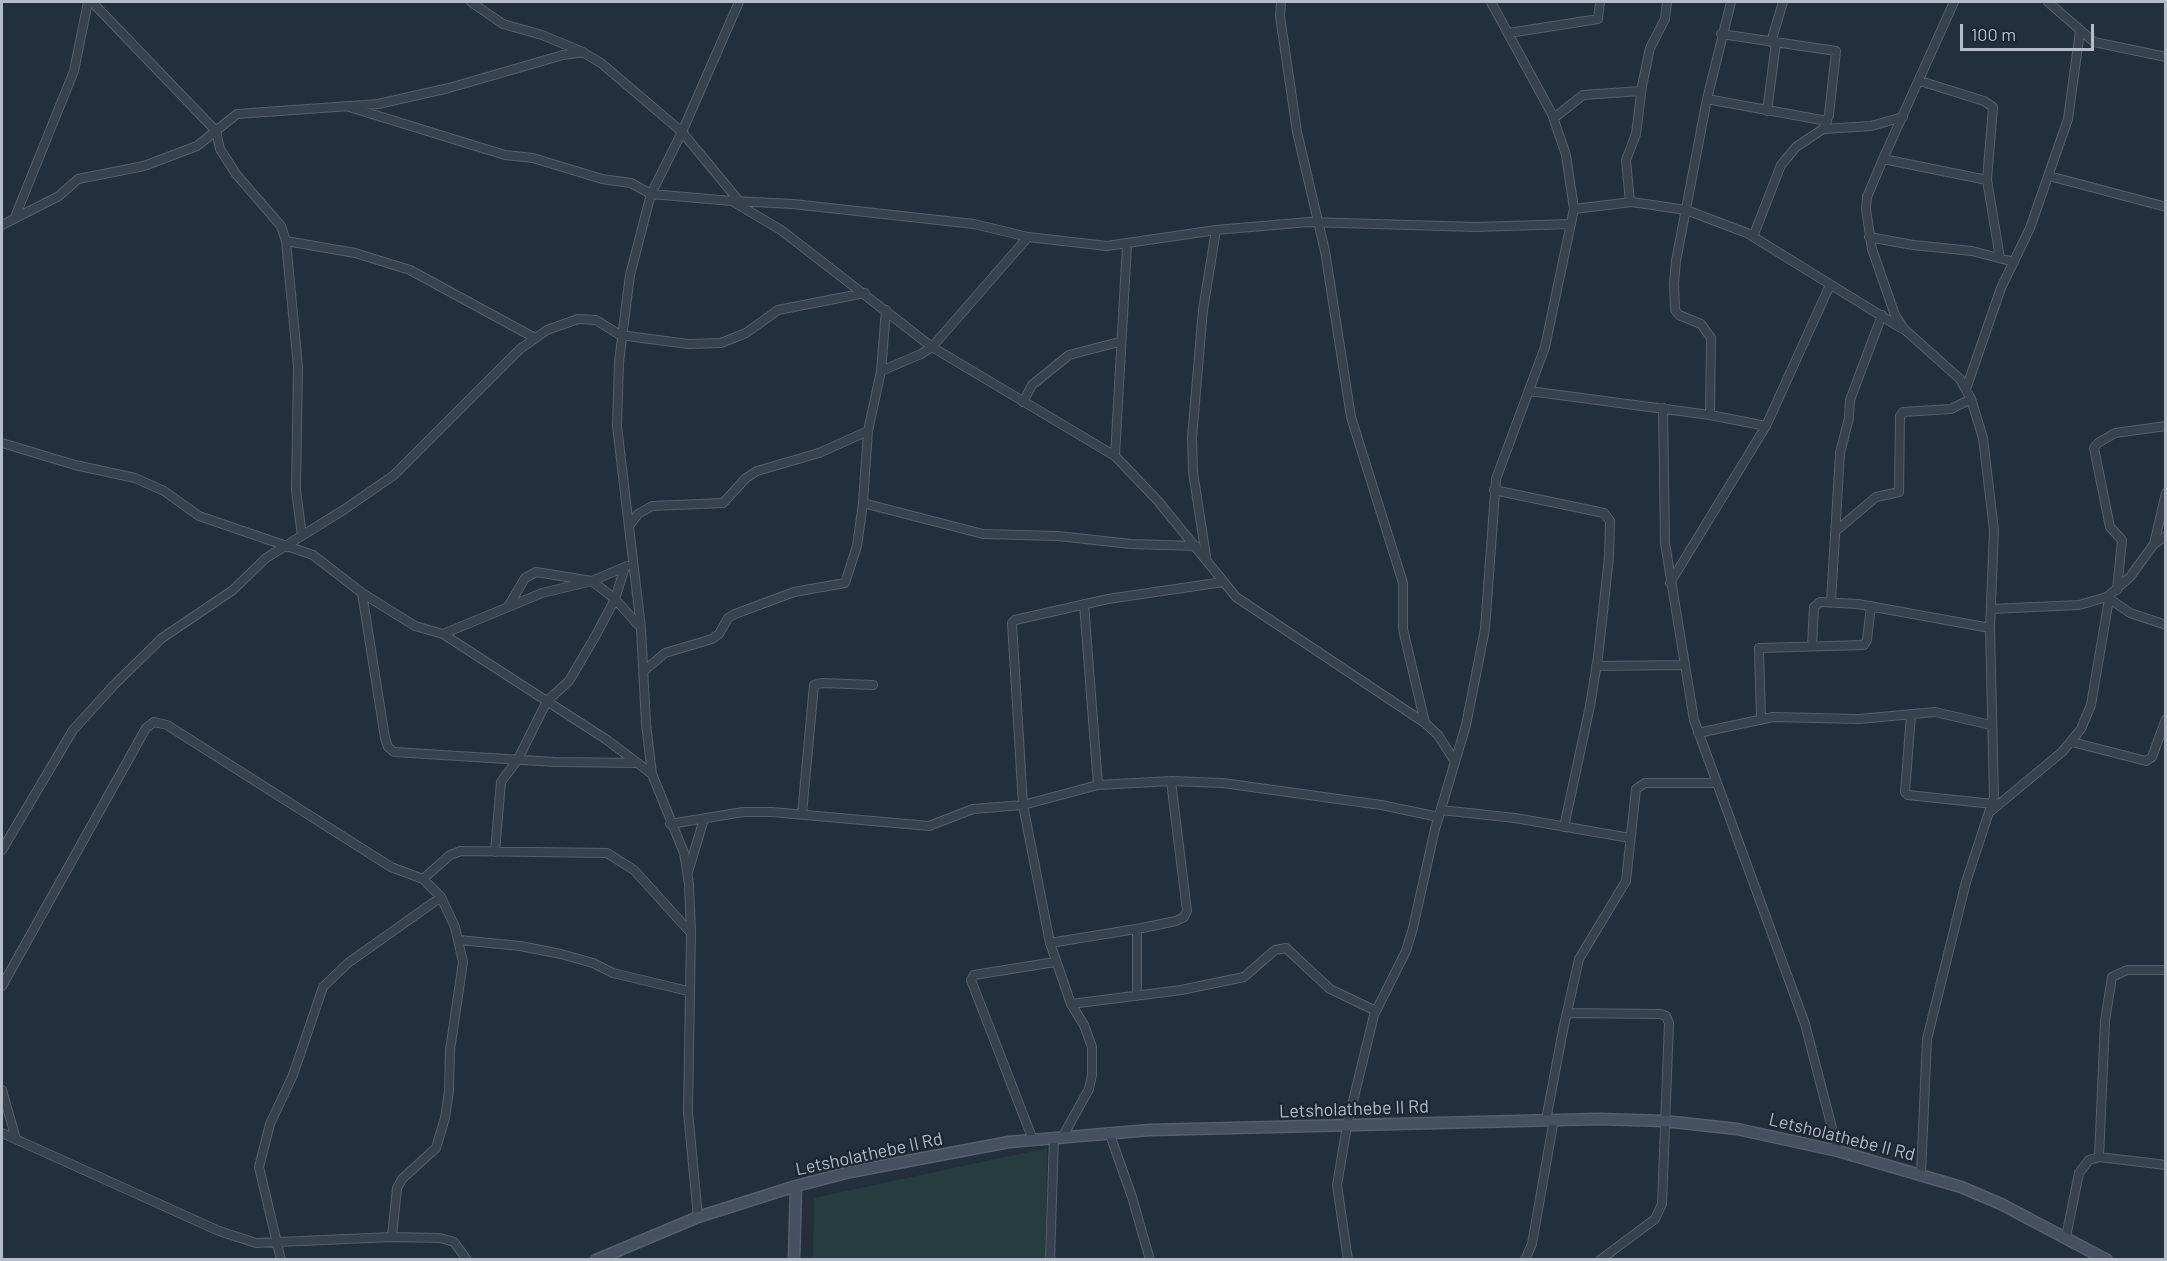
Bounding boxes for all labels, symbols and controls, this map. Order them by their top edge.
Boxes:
scale bar [1963,12,2096,50]
text: 100 m [1971,23,2016,45]
street label: Letsholathebe II Rd [1279,1096,1429,1122]
street label: Letsholathebe II Rd [1767,1108,1917,1166]
street label: Letsholathebe II Rd [793,1128,945,1180]

